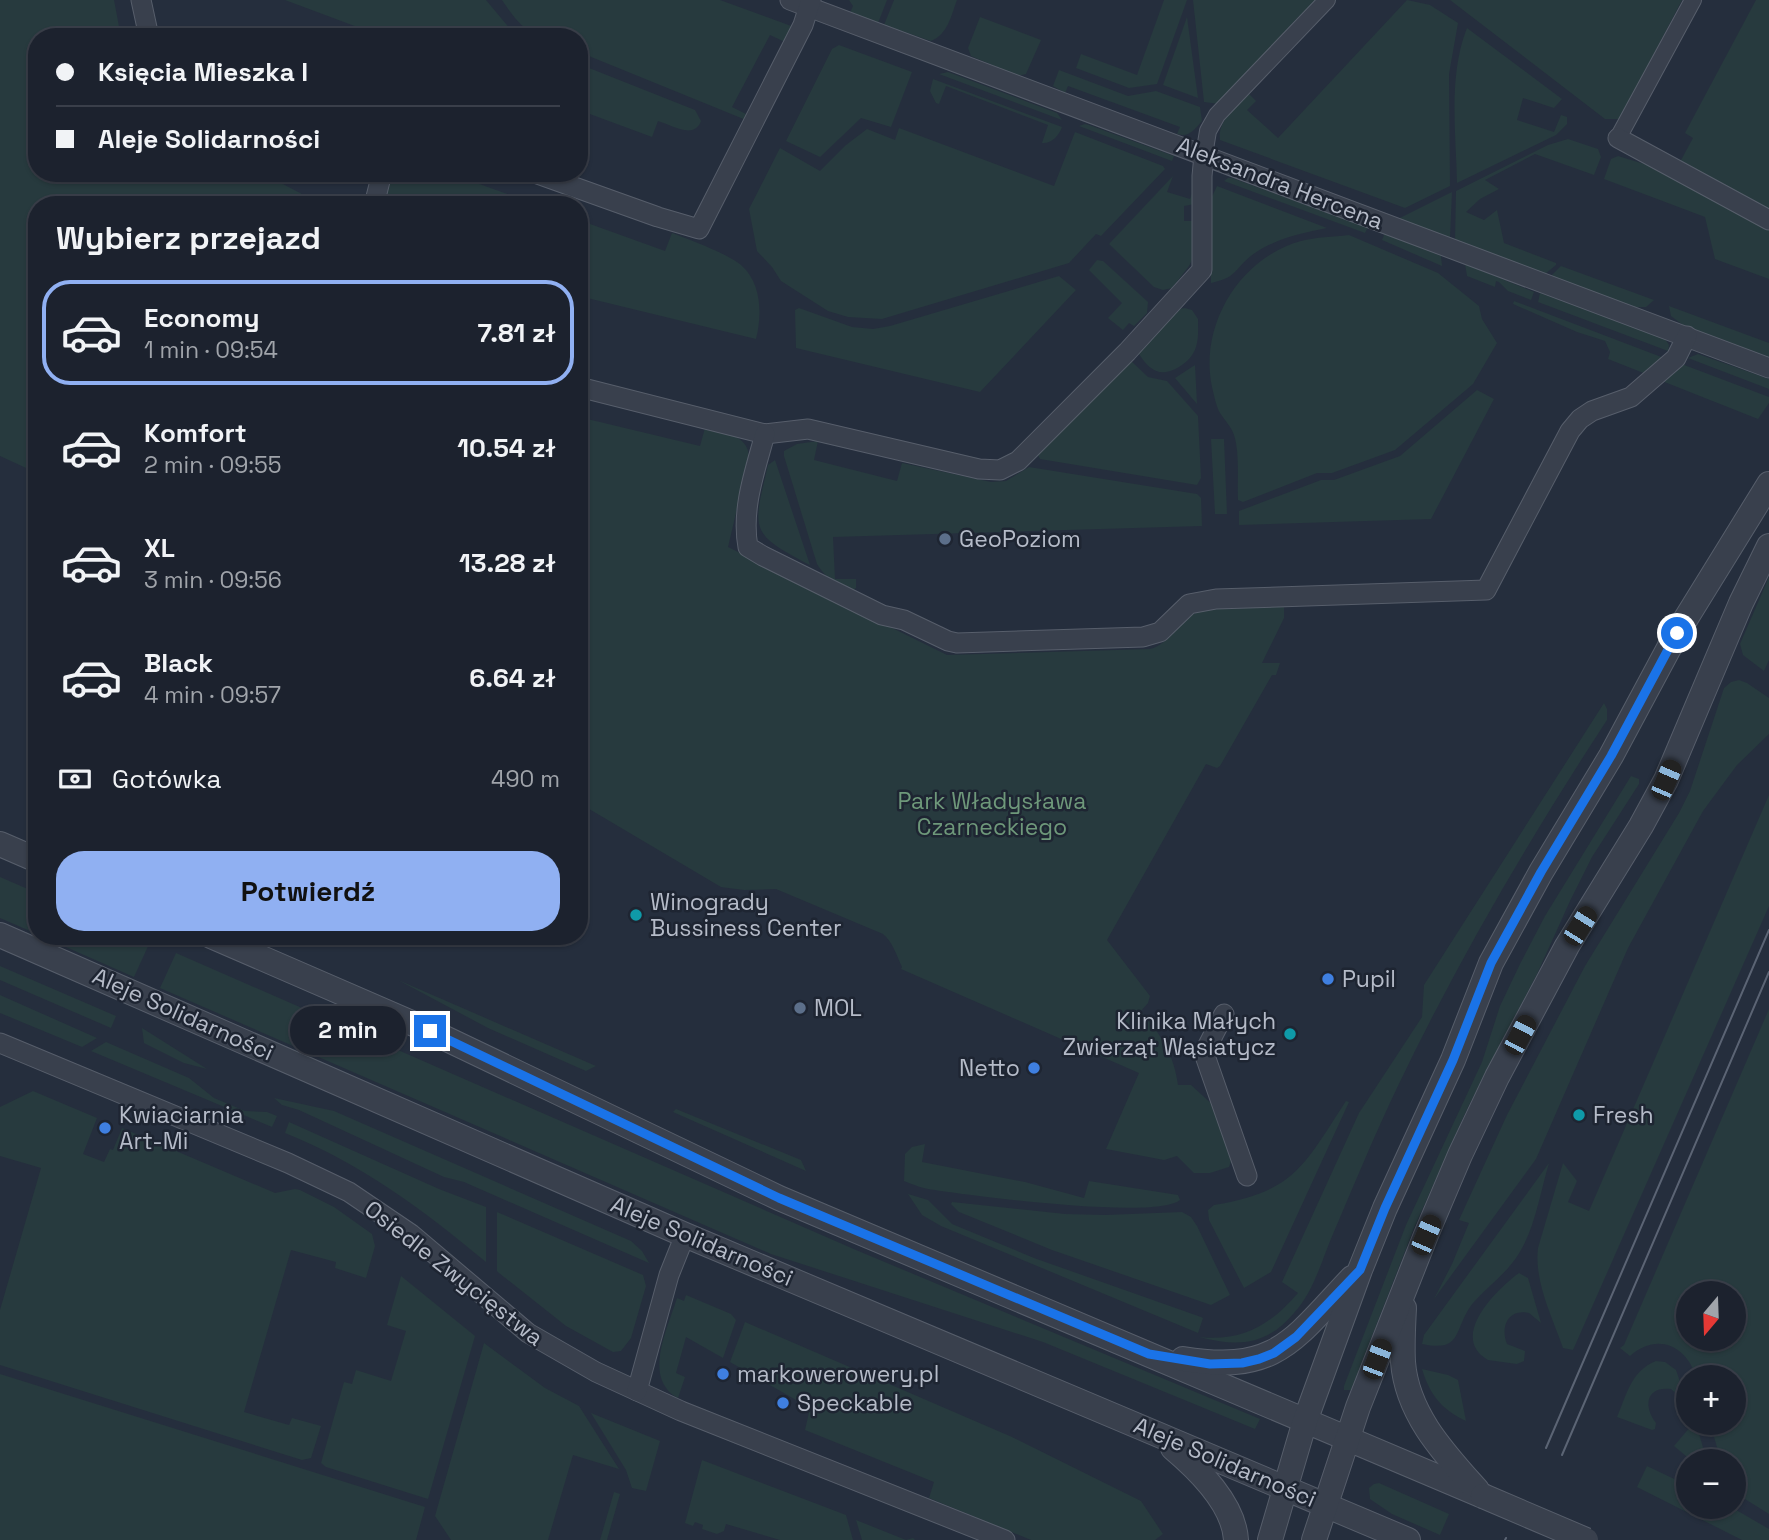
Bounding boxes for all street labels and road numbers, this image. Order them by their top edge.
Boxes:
street label: Aleksandra Hercena [1172,130,1388,236]
street label: Aleje Solidarności [88,961,278,1067]
street label: Aleje Solidarności [606,1189,798,1293]
street label: Osiedle Zwycięstwa [358,1194,550,1352]
street label: Aleje Solidarności [1129,1410,1321,1514]

